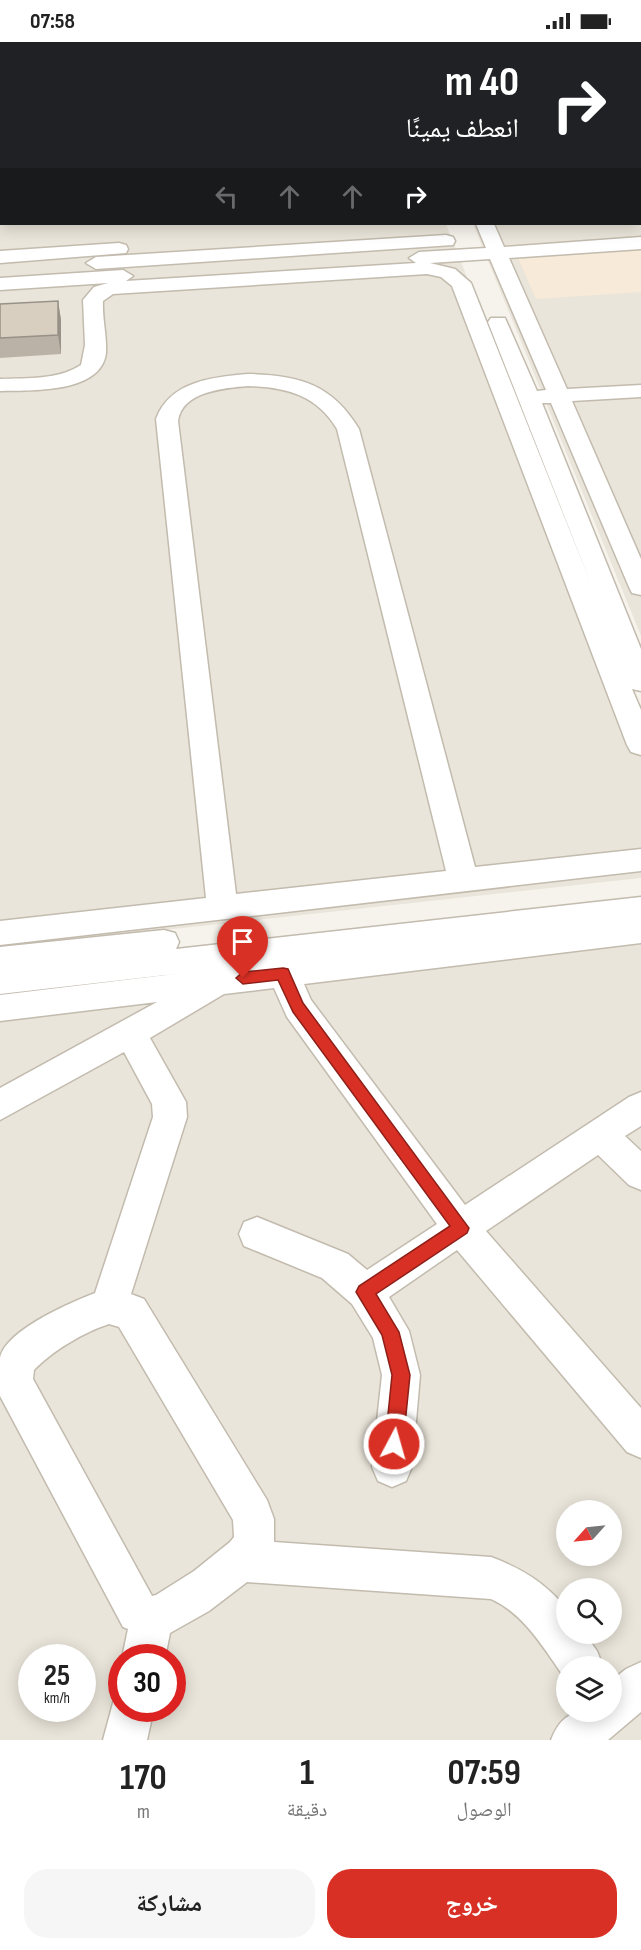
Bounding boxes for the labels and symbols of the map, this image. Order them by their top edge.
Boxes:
pin [217,916,268,978]
position arrow [362,1412,426,1476]
north arrow [556,1500,622,1566]
speed limit sign: 30 [108,1644,186,1722]

